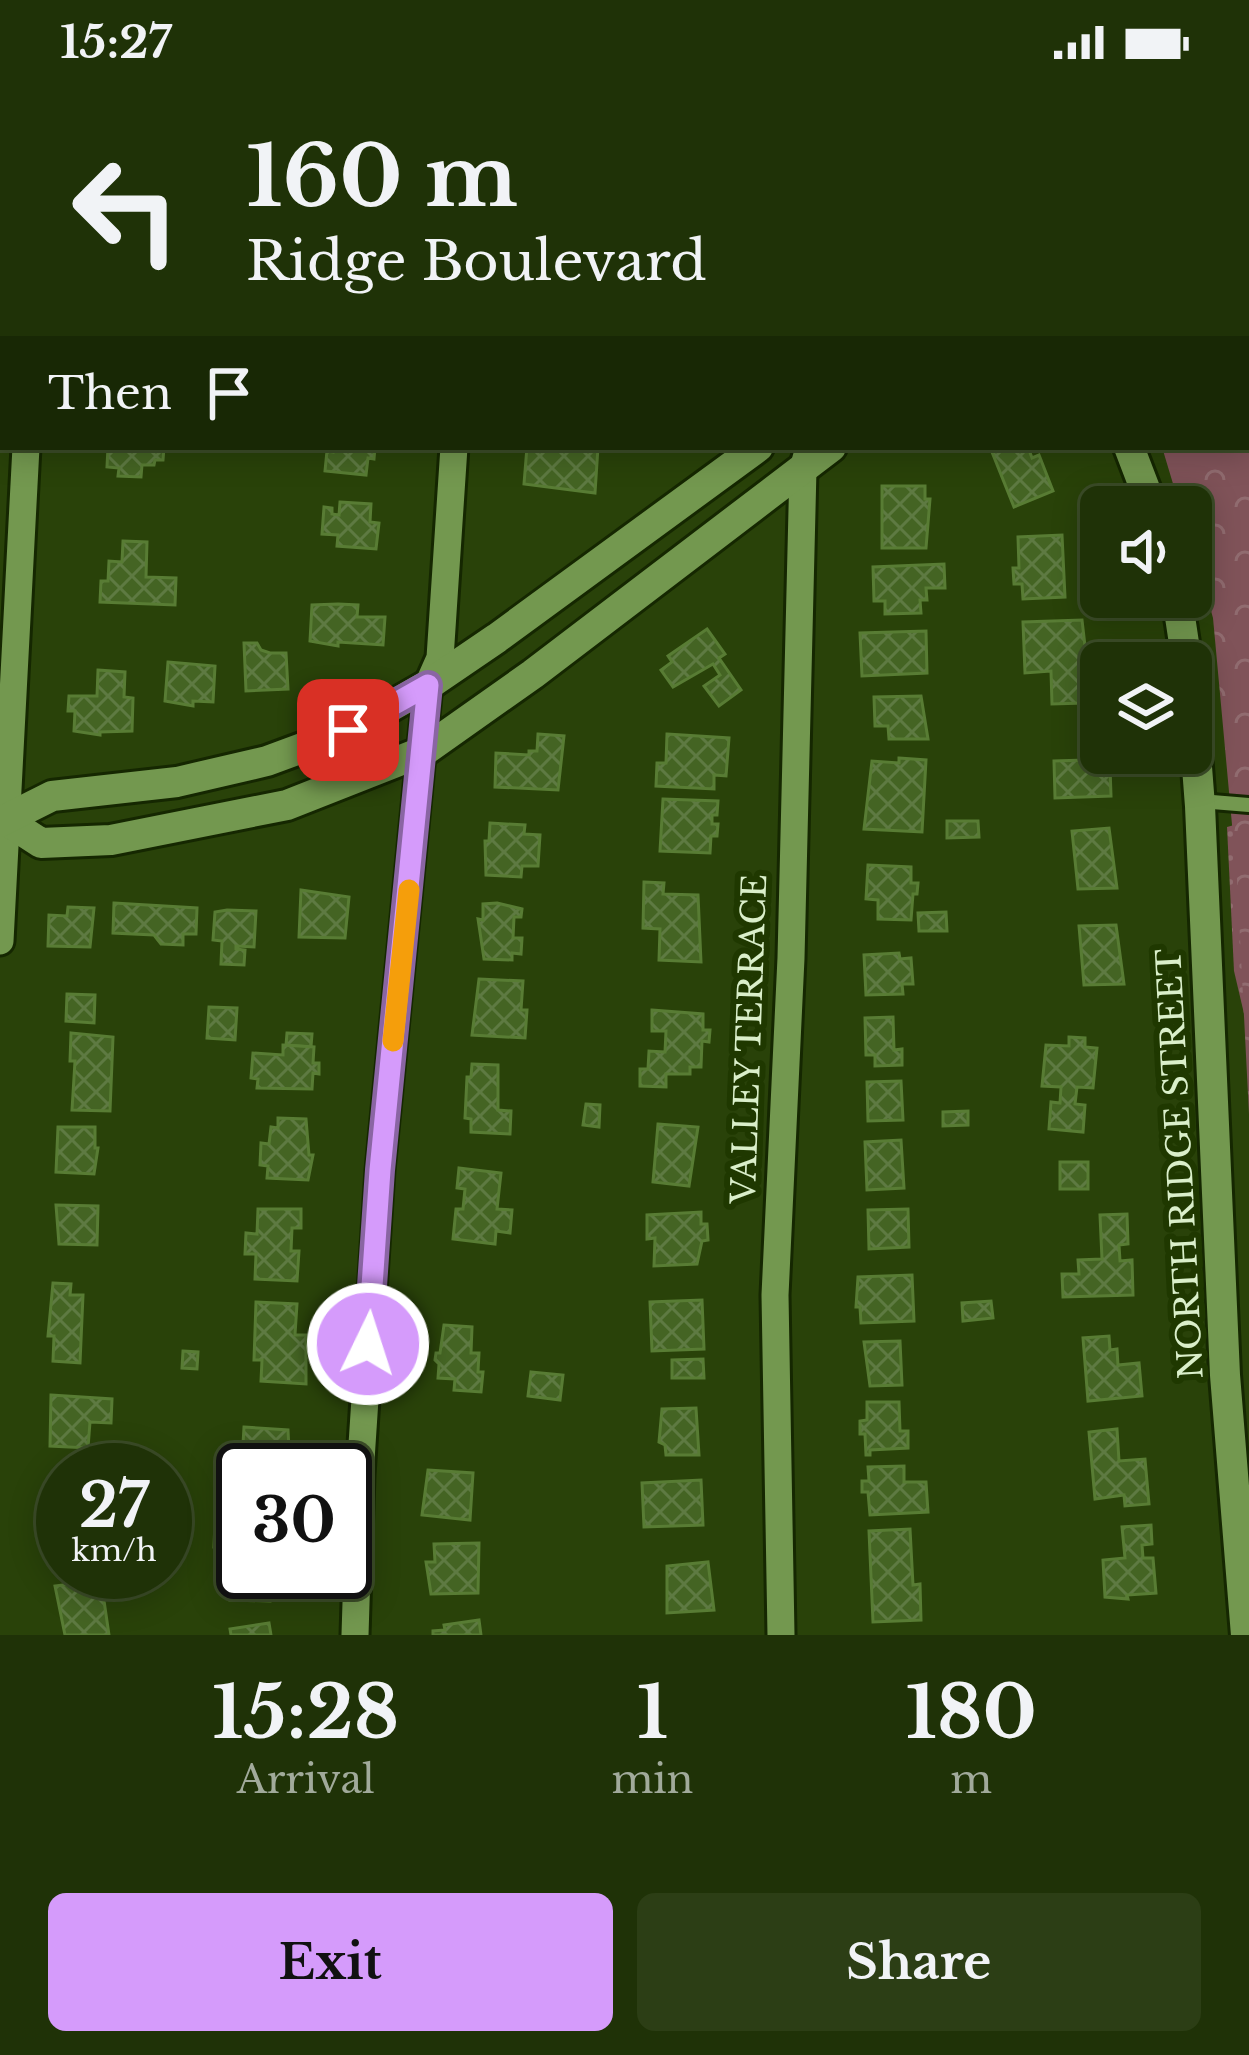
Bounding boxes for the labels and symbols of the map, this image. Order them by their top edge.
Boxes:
pin [297,679,399,781]
street label: VALLEY TERRACE [723,873,775,1206]
street label: NORTH RIDGE STREET [1148,948,1212,1380]
position arrow [305,1281,431,1407]
speed limit sign: 30 [216,1443,372,1599]

